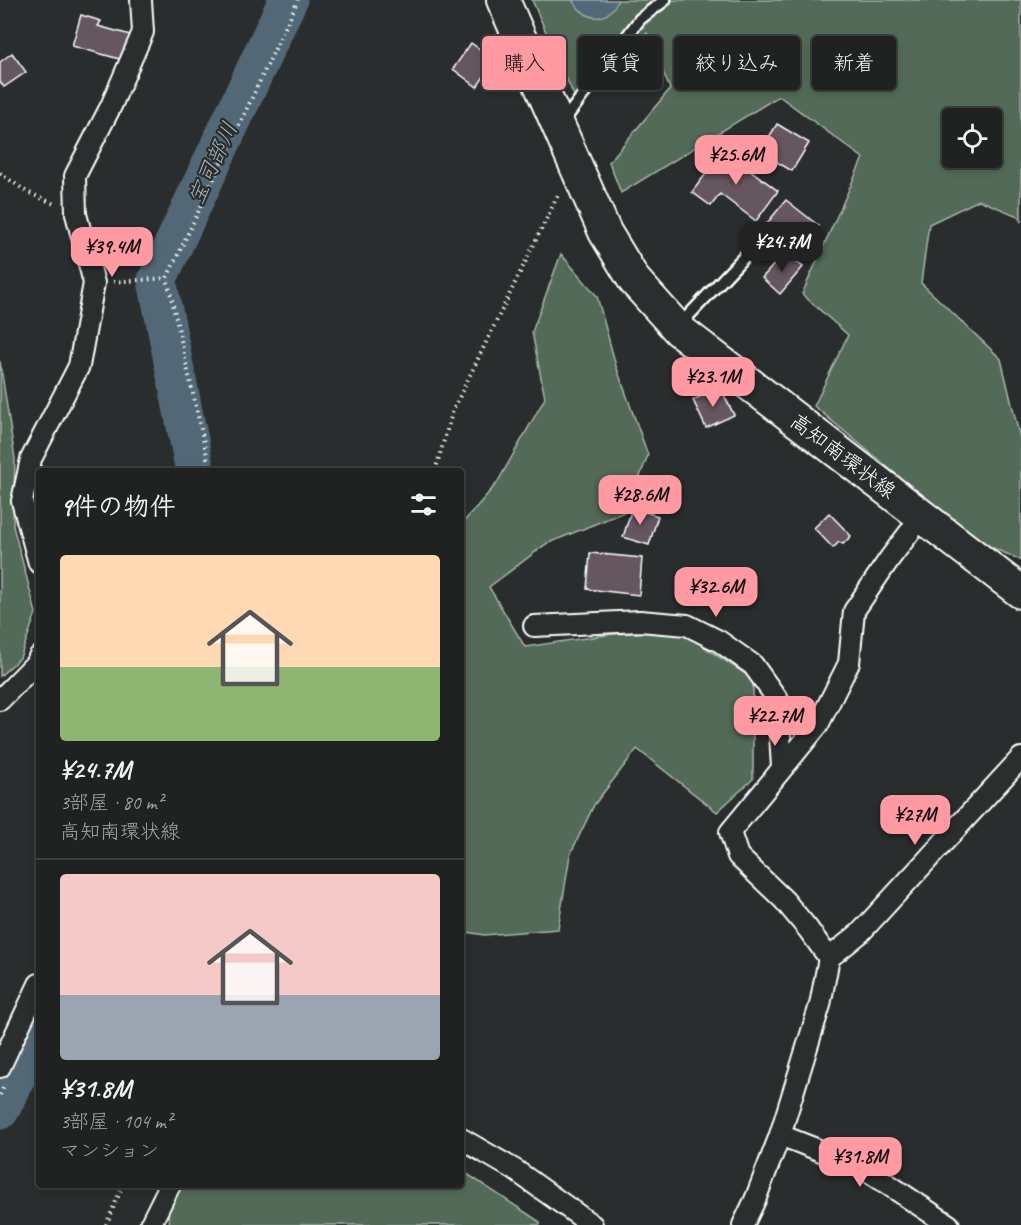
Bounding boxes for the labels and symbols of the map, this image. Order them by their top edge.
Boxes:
water label: 宝司部川 [182,118,244,209]
pin: ¥25.6M [687,135,785,186]
pin: ¥24.7M [733,222,831,273]
pin: ¥39.4M [63,227,161,278]
pin: ¥23.1M [664,357,762,408]
street label: 高知南環状線 [785,408,901,504]
pin: ¥28.6M [591,475,689,526]
pin: ¥32.6M [667,567,765,618]
pin: ¥22.7M [726,696,824,747]
pin: ¥27M [879,795,951,846]
pin: ¥31.8M [811,1137,909,1188]

